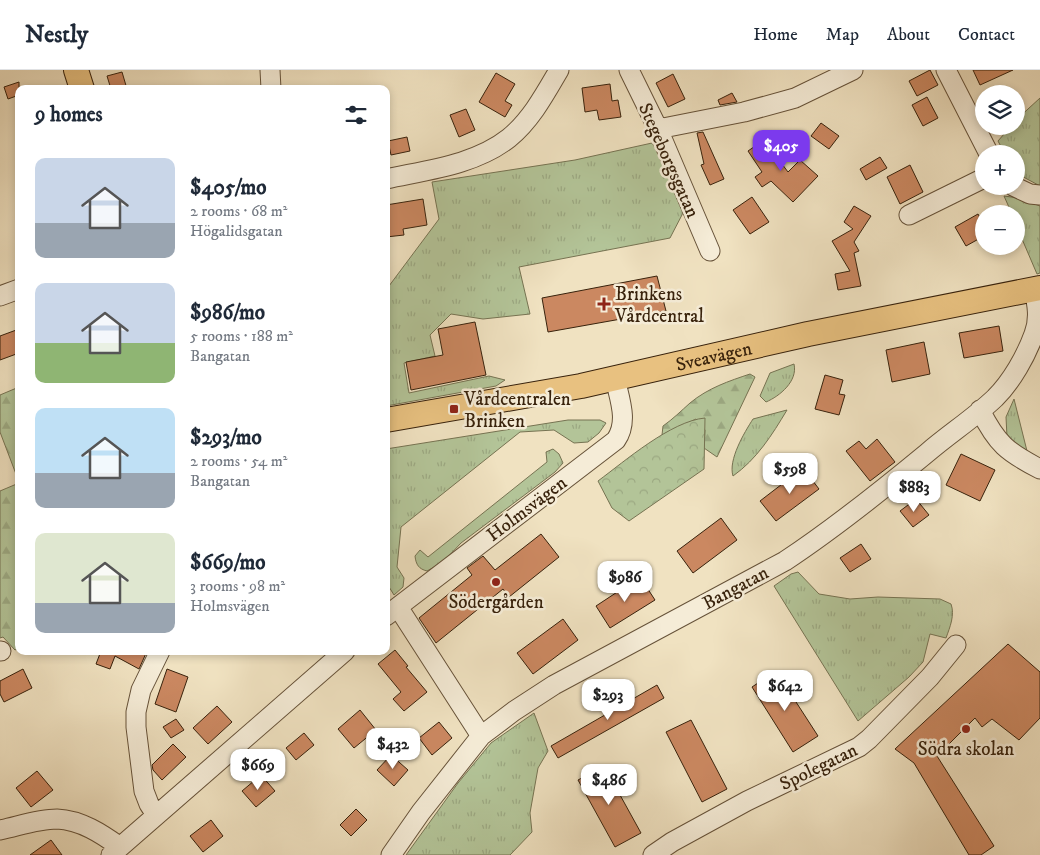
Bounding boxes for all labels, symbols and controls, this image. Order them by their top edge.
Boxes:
text: Nestly [25,20,88,50]
text: Home [753,24,798,46]
text: Map [826,24,859,46]
text: About [887,24,930,46]
text: Contact [958,24,1015,46]
map controls [975,85,1025,255]
button: layers [975,85,1025,135]
street label: Stegeborgsgatan [633,100,704,222]
icon: filters [342,101,370,129]
text: 9 homes [35,102,103,128]
pin: $405 [751,129,811,172]
text: $405 [764,136,798,156]
button: + [975,145,1025,195]
text: $405/mo [190,175,267,201]
icon: home [75,178,135,238]
text: 2 rooms · 68 m² [190,201,287,221]
button: − [975,205,1025,255]
text: Högalidsgatan [190,221,283,241]
place label: Brinkens Vårdcentral [614,283,704,328]
marker: Brinkens Vårdcentral [597,297,611,311]
text: $986/mo [190,300,265,326]
icon: home [75,303,135,363]
text: 5 rooms · 188 m² [190,326,293,346]
street label: Sveavägen [674,337,754,377]
text: Bangatan [190,346,250,366]
place label: Vårdcentralen Brinken [463,388,571,433]
marker: Vårdcentralen Brinken [448,403,460,415]
text: $293/mo [190,425,262,451]
icon: home [75,428,135,488]
text: 2 rooms · 54 m² [190,451,287,471]
pin: $598 [760,452,820,495]
text: $598 [774,459,806,479]
pin: $883 [884,470,944,513]
text: Bangatan [190,471,250,491]
street label: Holmsvägen [482,471,572,547]
text: $883 [899,477,929,497]
text: $669/mo [190,550,265,576]
icon: home [75,553,135,613]
pin: $986 [595,560,655,603]
street label: Bangatan [699,561,773,615]
text: $986 [608,567,642,587]
text: 3 rooms · 98 m² [190,576,285,596]
marker: Södergården [490,576,502,588]
place label: Södergården [448,591,544,614]
text: Holmsvägen [190,596,270,616]
pin: $642 [755,670,815,712]
text: $642 [768,676,802,696]
pin: $293 [578,678,638,721]
text: $293 [593,685,623,705]
marker: Södra skolan [960,723,972,735]
pin: $432 [363,728,423,770]
text: $432 [377,734,409,754]
place label: Södra skolan [918,738,1014,761]
street label: Spolegatan [776,739,861,796]
pin: $669 [228,748,288,791]
text: $669 [241,755,275,775]
pin: $486 [579,764,639,806]
text: $486 [592,770,626,790]

